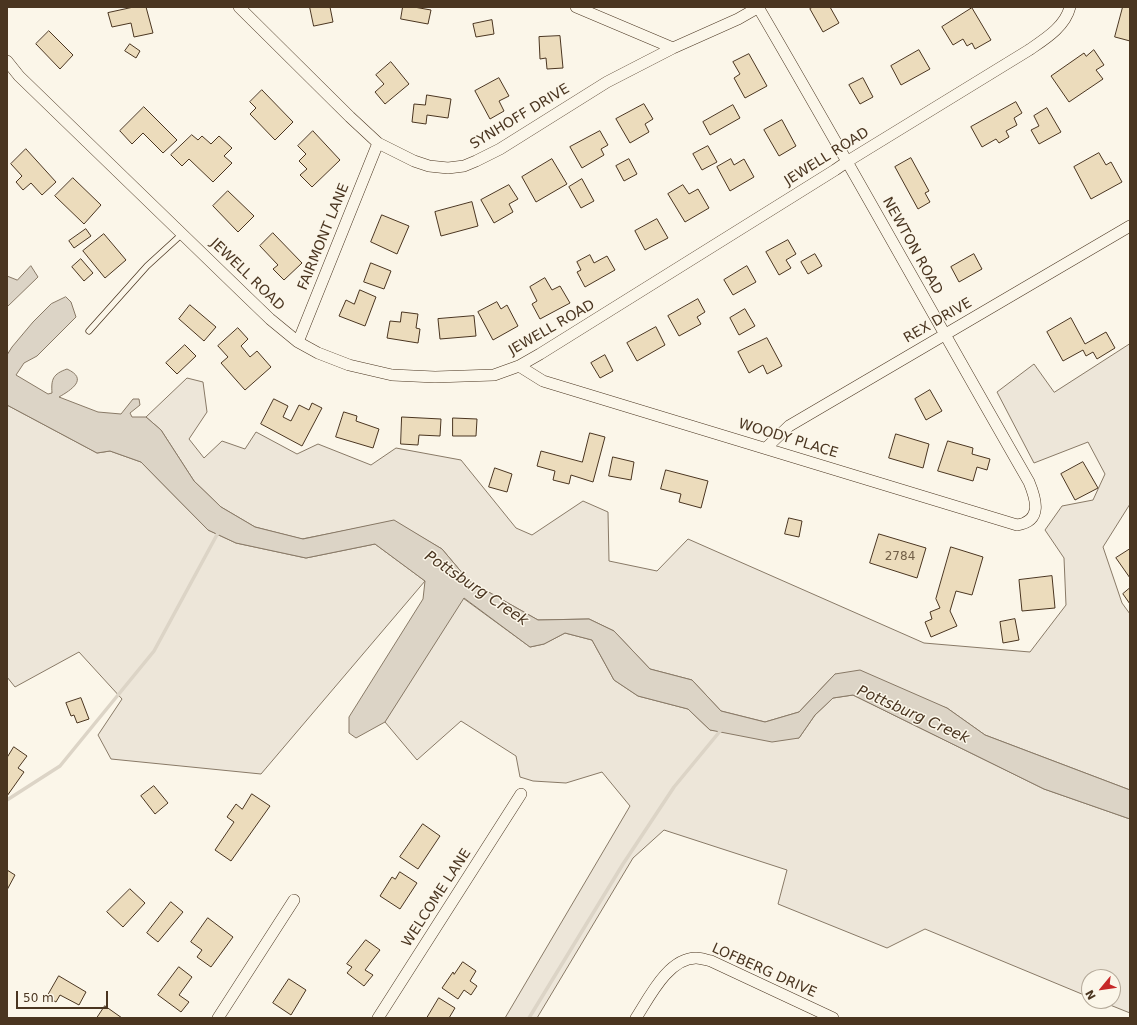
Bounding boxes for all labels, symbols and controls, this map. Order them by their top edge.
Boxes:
street label: SYNHOFF DRIVE [467,81,573,153]
street label: JEWELL ROAD [782,124,872,190]
street label: FAIRMONT LANE [295,181,353,293]
street label: NEWTON ROAD [878,194,946,298]
street label: JEWELL ROAD [206,235,288,315]
street label: REX DRIVE [901,295,975,347]
street label: JEWELL ROAD [506,297,598,359]
street label: WOODY PLACE [736,416,840,462]
water label: Pottsburg Creek [421,548,531,630]
house number: 2784 [885,550,915,564]
water label: Pottsburg Creek [854,682,972,748]
street label: WELCOME LANE [399,846,475,950]
street label: LOFBERG DRIVE [709,940,819,1002]
north arrow [1081,969,1121,1009]
scale bar [18,983,110,1009]
text: N [1083,987,1099,1002]
text: 50 m [23,991,54,1005]

